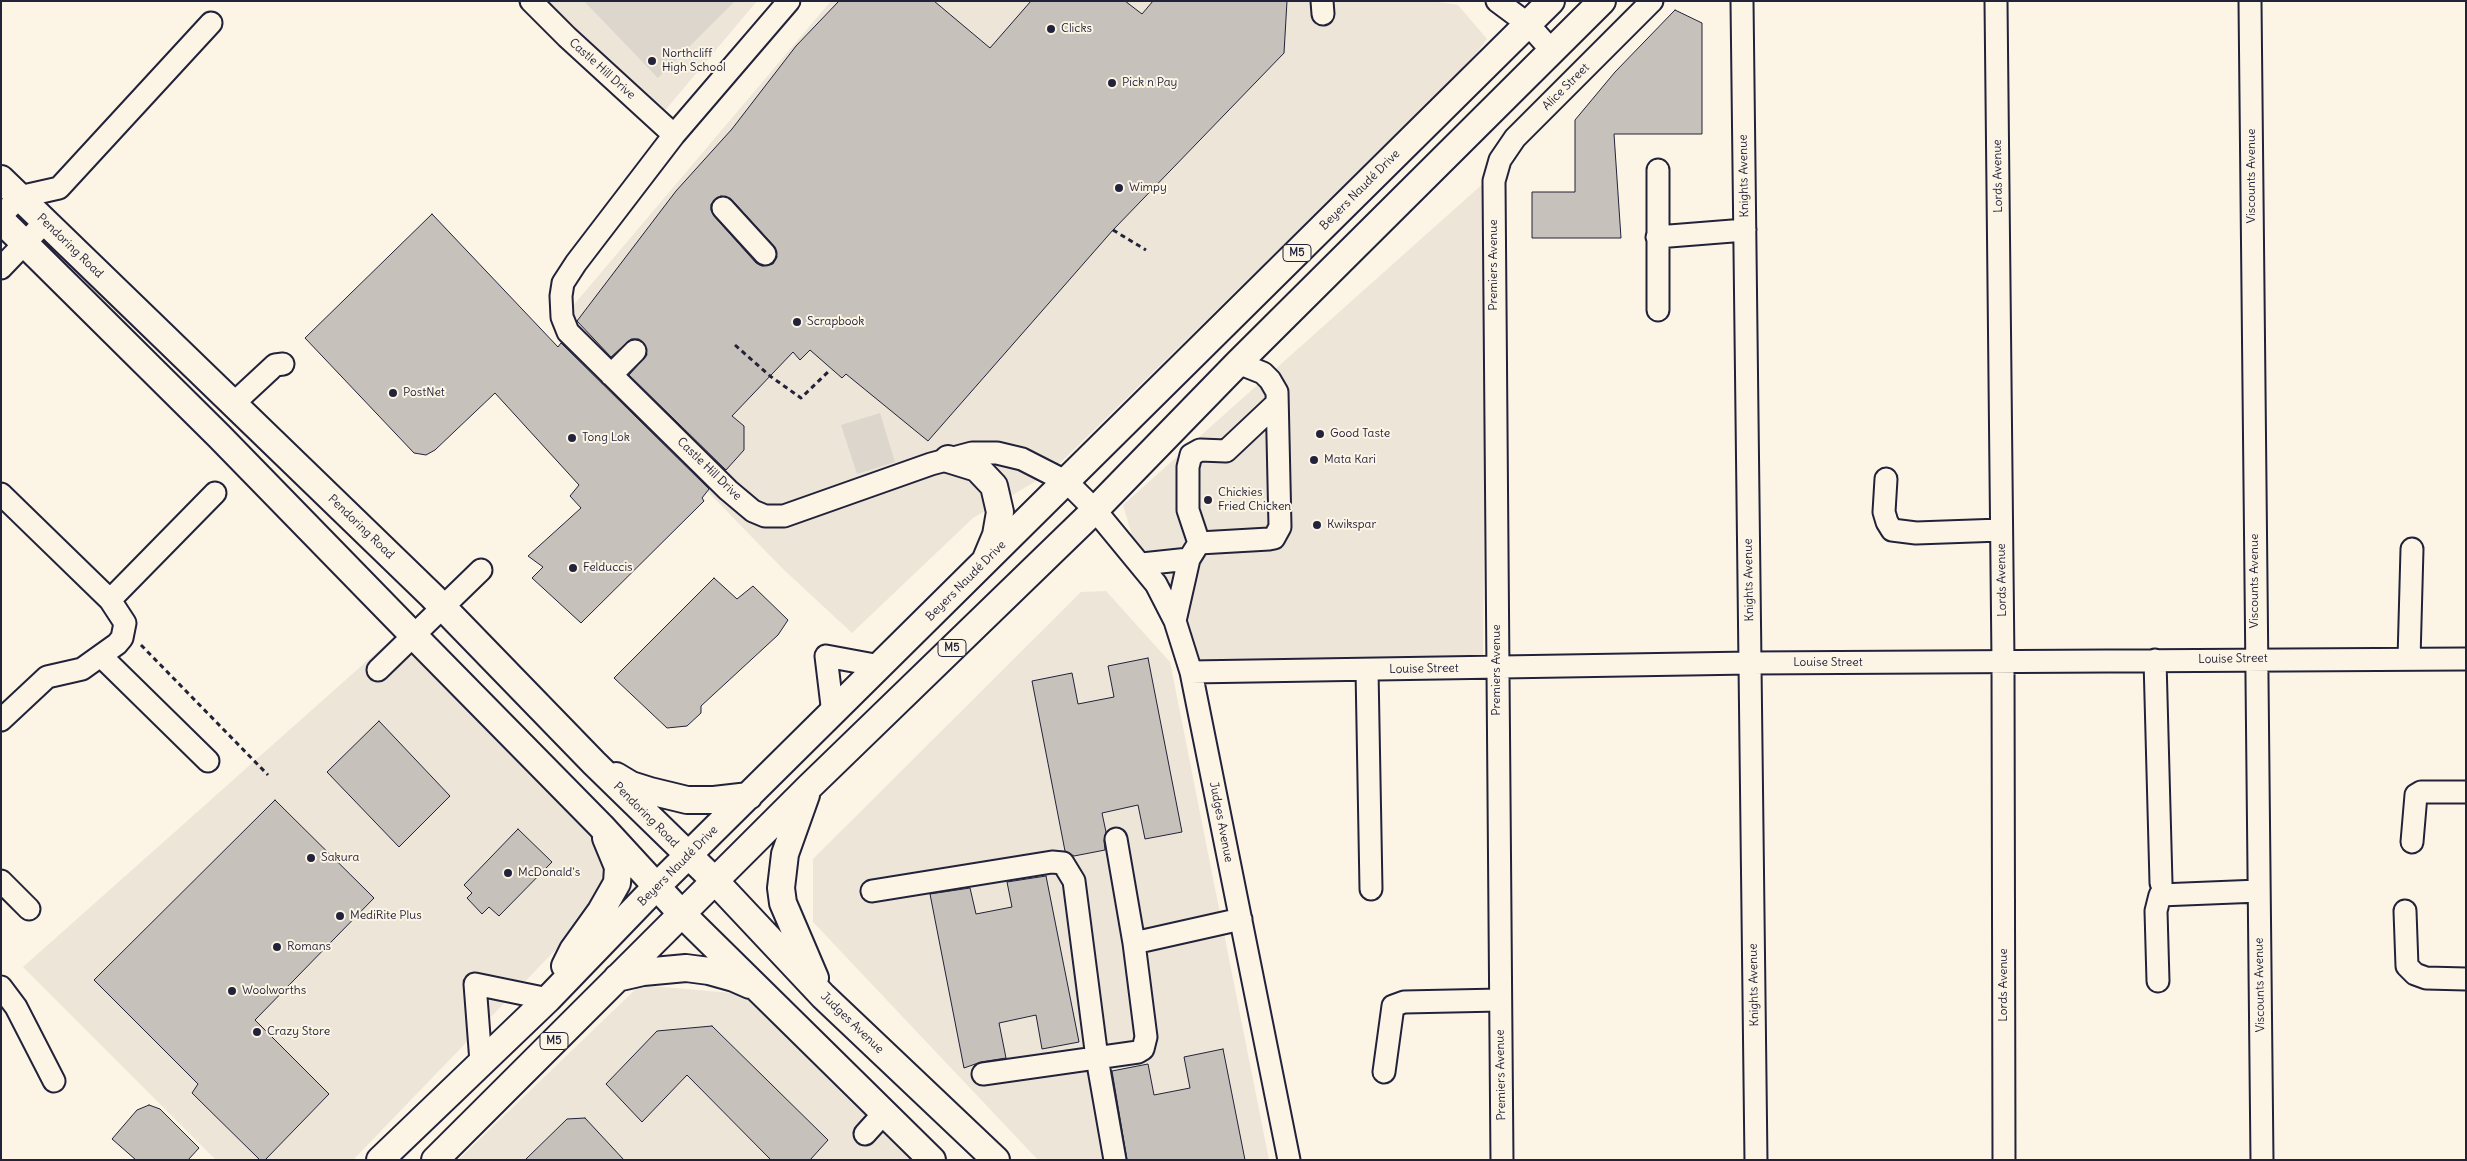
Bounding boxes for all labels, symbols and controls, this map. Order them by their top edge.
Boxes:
place label: Clicks [1061,22,1092,36]
marker: Clicks [1045,23,1057,35]
street label: Castle Hill Drive [566,36,638,102]
place label: Northcliff High School [662,47,726,75]
marker: Northcliff High School [646,55,658,67]
street label: Alice Street [1540,61,1592,113]
place label: Pick n Pay [1122,76,1177,90]
marker: Pick n Pay [1106,77,1118,89]
street label: Viscounts Avenue [2245,129,2259,223]
street label: Knights Avenue [1736,134,1752,218]
street label: Lords Avenue [1990,139,2006,213]
street label: Beyers Naudé Drive [1317,147,1403,233]
place label: Wimpy [1129,181,1167,195]
marker: Wimpy [1113,182,1125,194]
street label: Pendoring Road [34,211,106,281]
street label: Premiers Avenue [1487,219,1501,311]
road number: M5 [1283,244,1311,262]
place label: Scrapbook [807,315,864,329]
marker: Scrapbook [791,316,803,328]
place label: PostNet [403,386,445,400]
marker: PostNet [387,387,399,399]
place label: Good Taste [1330,427,1390,441]
marker: Good Taste [1314,428,1326,440]
place label: Tong Lok [582,431,630,445]
marker: Tong Lok [566,432,578,444]
street label: Castle Hill Drive [674,435,744,503]
place label: Mata Kari [1324,453,1376,467]
marker: Mata Kari [1308,454,1320,466]
place label: Chickies Fried Chicken [1218,486,1291,514]
street label: Pendoring Road [325,492,397,562]
marker: Chickies Fried Chicken [1202,494,1214,506]
place label: Kwikspar [1327,518,1376,532]
marker: Kwikspar [1311,519,1323,531]
street label: Viscounts Avenue [2248,534,2262,628]
street label: Beyers Naudé Drive [923,538,1009,624]
street label: Knights Avenue [1741,538,1757,622]
street label: Lords Avenue [1994,543,2010,617]
place label: Felduccis [583,561,633,575]
marker: Felduccis [567,562,579,574]
street label: Premiers Avenue [1490,624,1504,716]
road number: M5 [938,640,966,656]
street label: Louise Street [2198,651,2268,667]
street label: Louise Street [1793,656,1863,670]
street label: Louise Street [1389,661,1459,677]
street label: Pendoring Road [610,779,682,851]
street label: Judges Avenue [1206,780,1236,864]
street label: Beyers Naudé Drive [635,823,721,909]
place label: Sakura [321,851,359,865]
marker: Sakura [305,852,317,864]
place label: McDonald's [518,866,580,880]
marker: McDonald's [502,867,514,879]
place label: MediRite Plus [350,909,422,923]
marker: MediRite Plus [334,910,346,922]
street label: Viscounts Avenue [2252,937,2268,1033]
place label: Romans [287,940,331,954]
marker: Romans [271,941,283,953]
street label: Knights Avenue [1746,943,1762,1027]
street label: Lords Avenue [1997,948,2011,1022]
place label: Woolworths [242,984,306,998]
marker: Woolworths [226,985,238,997]
street label: Judges Avenue [818,989,886,1057]
place label: Crazy Store [267,1025,330,1039]
marker: Crazy Store [251,1026,263,1038]
street label: Premiers Avenue [1493,1029,1509,1121]
road number: M5 [540,1032,568,1050]

